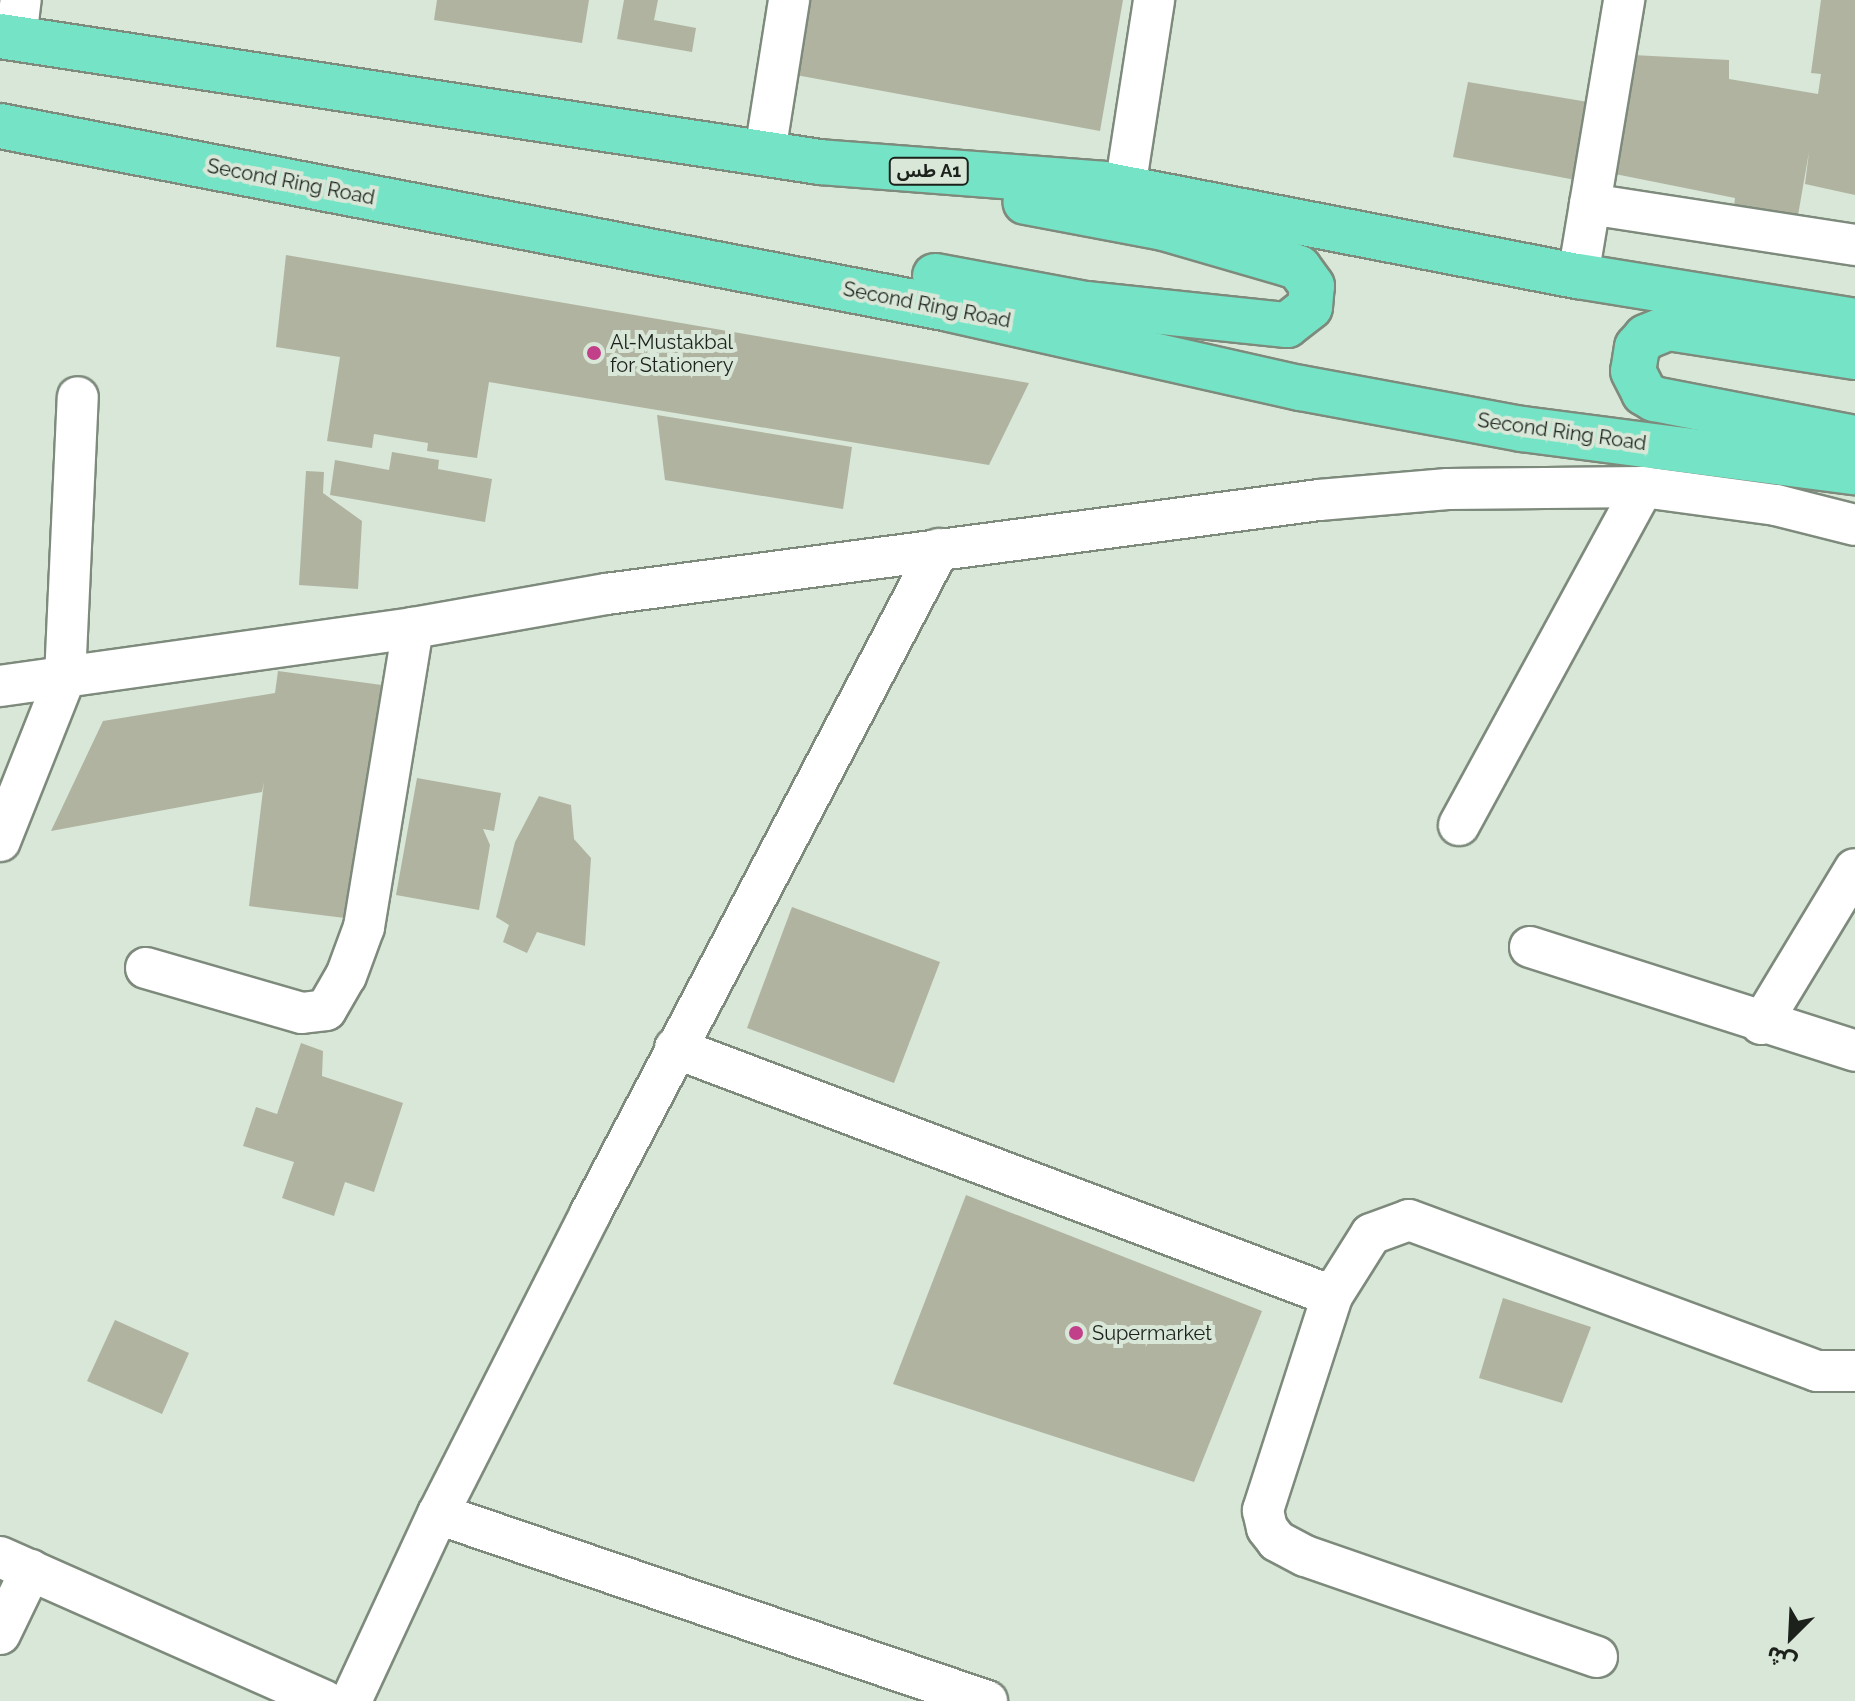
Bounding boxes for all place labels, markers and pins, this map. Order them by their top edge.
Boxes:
place label: Al-Mustakbal for Stationery [610,330,734,377]
marker: Al-Mustakbal for Stationery [585,344,603,362]
place label: Supermarket [1092,1321,1212,1345]
marker: Supermarket [1067,1324,1085,1342]

